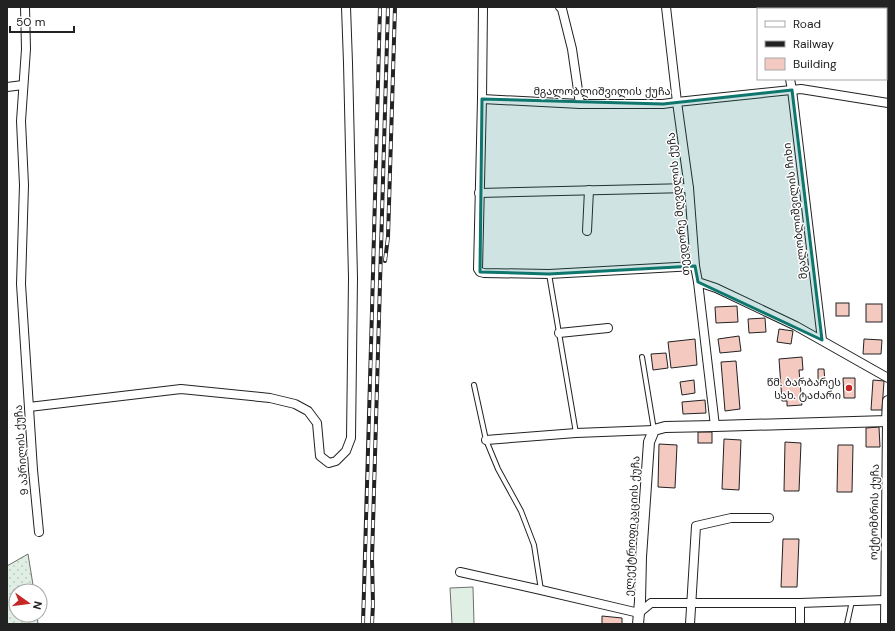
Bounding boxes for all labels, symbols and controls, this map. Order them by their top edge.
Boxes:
scale bar [10,8,74,34]
legend [757,8,887,80]
text: 50 m [16,14,45,30]
text: Road [793,16,821,32]
text: Railway [793,36,834,52]
text: Building [793,56,837,72]
street label: მგალობლიშვილის ქუჩა [533,84,671,98]
street label: თევდორე მღვდლის ქუჩა [664,132,692,276]
street label: მგალობლიშვილის ჩიხი [780,142,810,280]
place label: წმ. ბარბარეს სახ. ტაძარი [767,375,841,402]
marker: წმ. ბარბარეს სახ. ტაძარი [844,383,854,393]
street label: 9 აპრილის ქუჩა [11,404,31,496]
street label: ელექტროფიკაციის ქუჩა [621,455,643,597]
street label: ოქტომბრის ქუჩა [866,464,882,560]
north arrow [8,583,48,623]
text: N [30,600,45,611]

